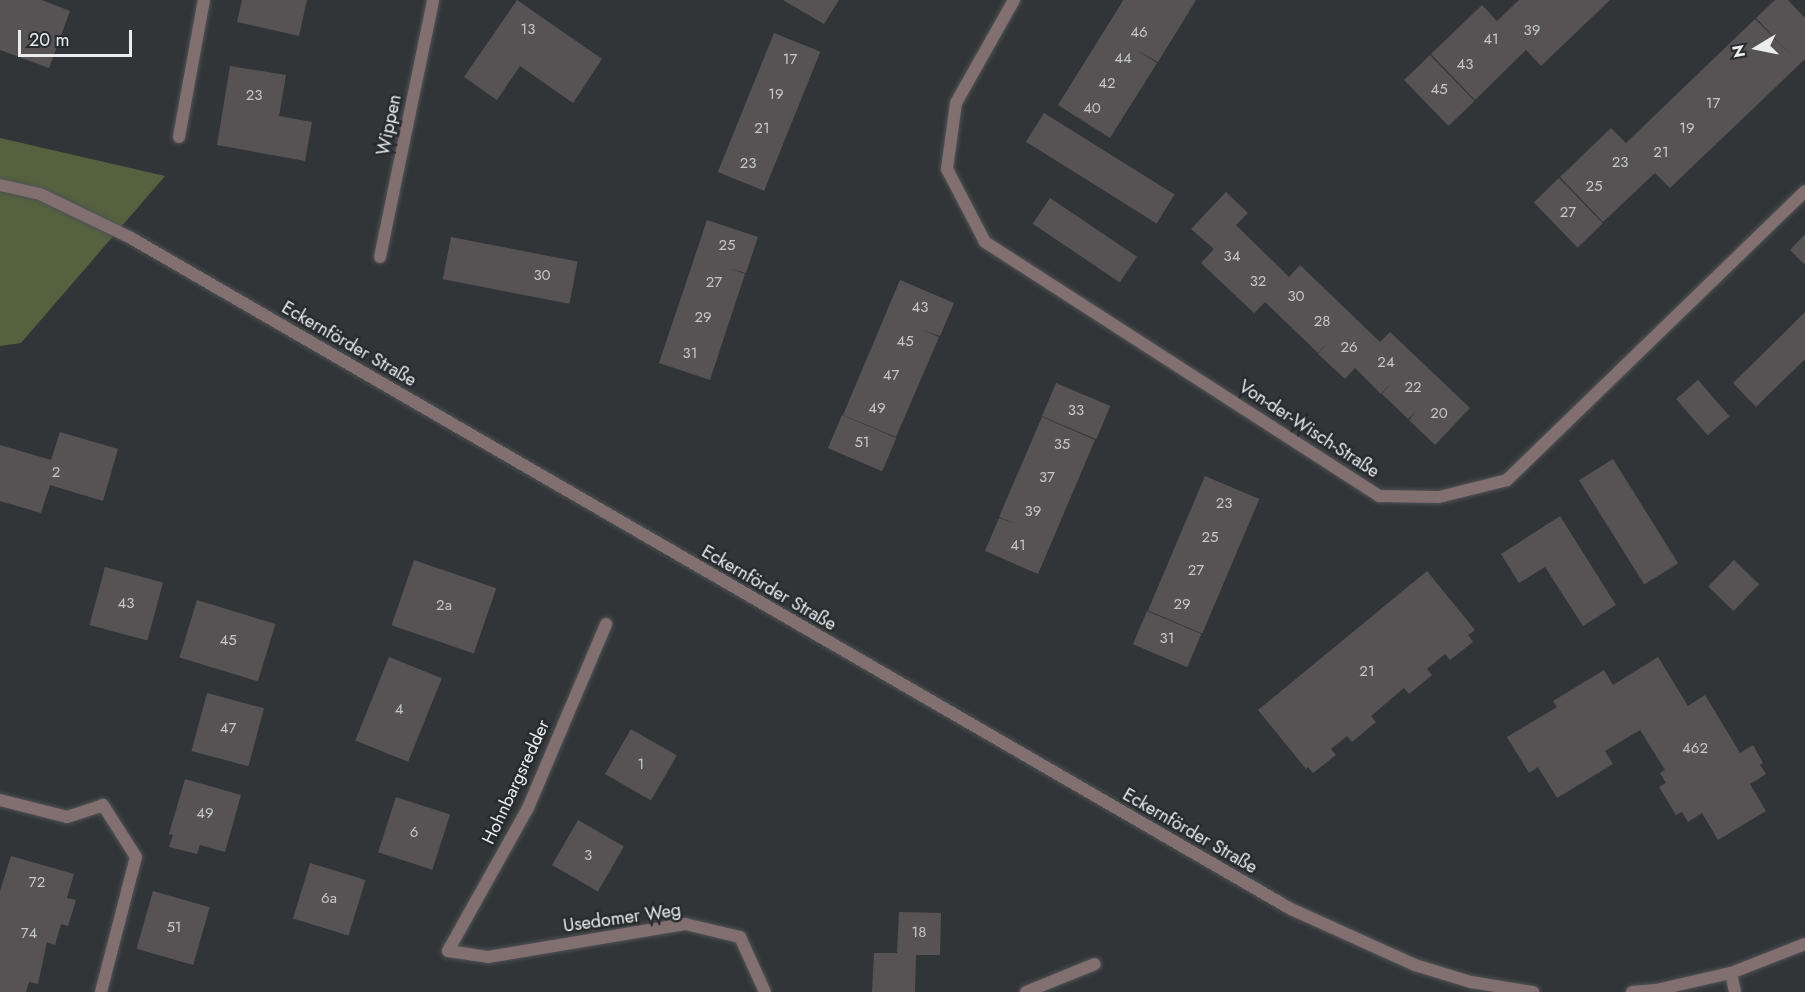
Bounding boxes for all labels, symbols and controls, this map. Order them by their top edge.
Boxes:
scale bar [21,18,135,56]
north arrow [1727,18,1787,78]
house number: 13 [521,21,535,39]
house number: 39 [1524,22,1540,40]
house number: 46 [1130,24,1148,42]
text: 20 m [29,27,69,53]
house number: 41 [1483,31,1499,49]
text: N [1726,43,1751,59]
house number: 44 [1114,50,1132,68]
house number: 17 [783,51,797,69]
house number: 43 [1457,56,1473,74]
house number: 42 [1098,75,1116,93]
house number: 45 [1430,81,1448,99]
house number: 19 [768,86,784,104]
house number: 23 [246,87,262,105]
street label: Wippen [372,93,406,157]
house number: 17 [1706,95,1720,113]
house number: 40 [1083,100,1101,118]
house number: 21 [754,120,770,138]
house number: 19 [1679,120,1695,138]
house number: 21 [1653,144,1669,162]
house number: 23 [1612,154,1628,172]
house number: 23 [740,155,756,173]
house number: 25 [1586,178,1602,196]
house number: 27 [1560,204,1576,222]
house number: 25 [719,237,735,255]
house number: 34 [1224,248,1240,266]
house number: 30 [533,267,551,285]
house number: 32 [1250,273,1266,291]
house number: 27 [706,274,722,292]
house number: 30 [1287,288,1305,306]
street label: Eckernförder Straße [278,297,420,391]
house number: 43 [912,299,928,317]
house number: 29 [694,309,712,327]
house number: 28 [1314,313,1330,331]
house number: 45 [896,333,914,351]
house number: 26 [1340,339,1358,357]
house number: 31 [683,345,697,363]
house number: 24 [1377,354,1395,372]
house number: 47 [883,367,899,385]
street label: Von-der-Wisch-Straße [1235,376,1383,482]
house number: 22 [1404,379,1422,397]
house number: 49 [868,400,886,418]
house number: 33 [1068,402,1084,420]
house number: 20 [1430,405,1448,423]
house number: 51 [854,434,870,452]
house number: 35 [1054,436,1070,454]
house number: 2 [52,464,60,482]
house number: 37 [1039,469,1055,487]
house number: 23 [1216,495,1232,513]
house number: 39 [1025,503,1041,521]
house number: 25 [1202,529,1218,547]
house number: 41 [1010,537,1026,555]
street label: Eckernförder Straße [698,541,840,635]
house number: 27 [1188,562,1204,580]
house number: 43 [118,595,134,613]
house number: 29 [1173,596,1191,614]
house number: 2a [436,597,452,615]
house number: 31 [1160,630,1174,648]
house number: 45 [219,632,237,650]
house number: 21 [1359,663,1375,681]
house number: 4 [395,701,403,719]
street label: Hohnbargsredder [478,716,554,848]
house number: 47 [220,720,236,738]
house number: 462 [1682,740,1708,758]
house number: 1 [638,756,644,774]
street label: Eckernförder Straße [1119,784,1261,878]
house number: 49 [196,805,214,823]
house number: 6 [410,824,418,842]
house number: 3 [584,847,592,865]
house number: 72 [29,874,45,892]
house number: 6a [321,890,337,908]
street label: Usedomer Weg [562,899,682,937]
house number: 51 [166,919,182,937]
house number: 18 [912,924,926,942]
house number: 74 [21,925,37,943]

